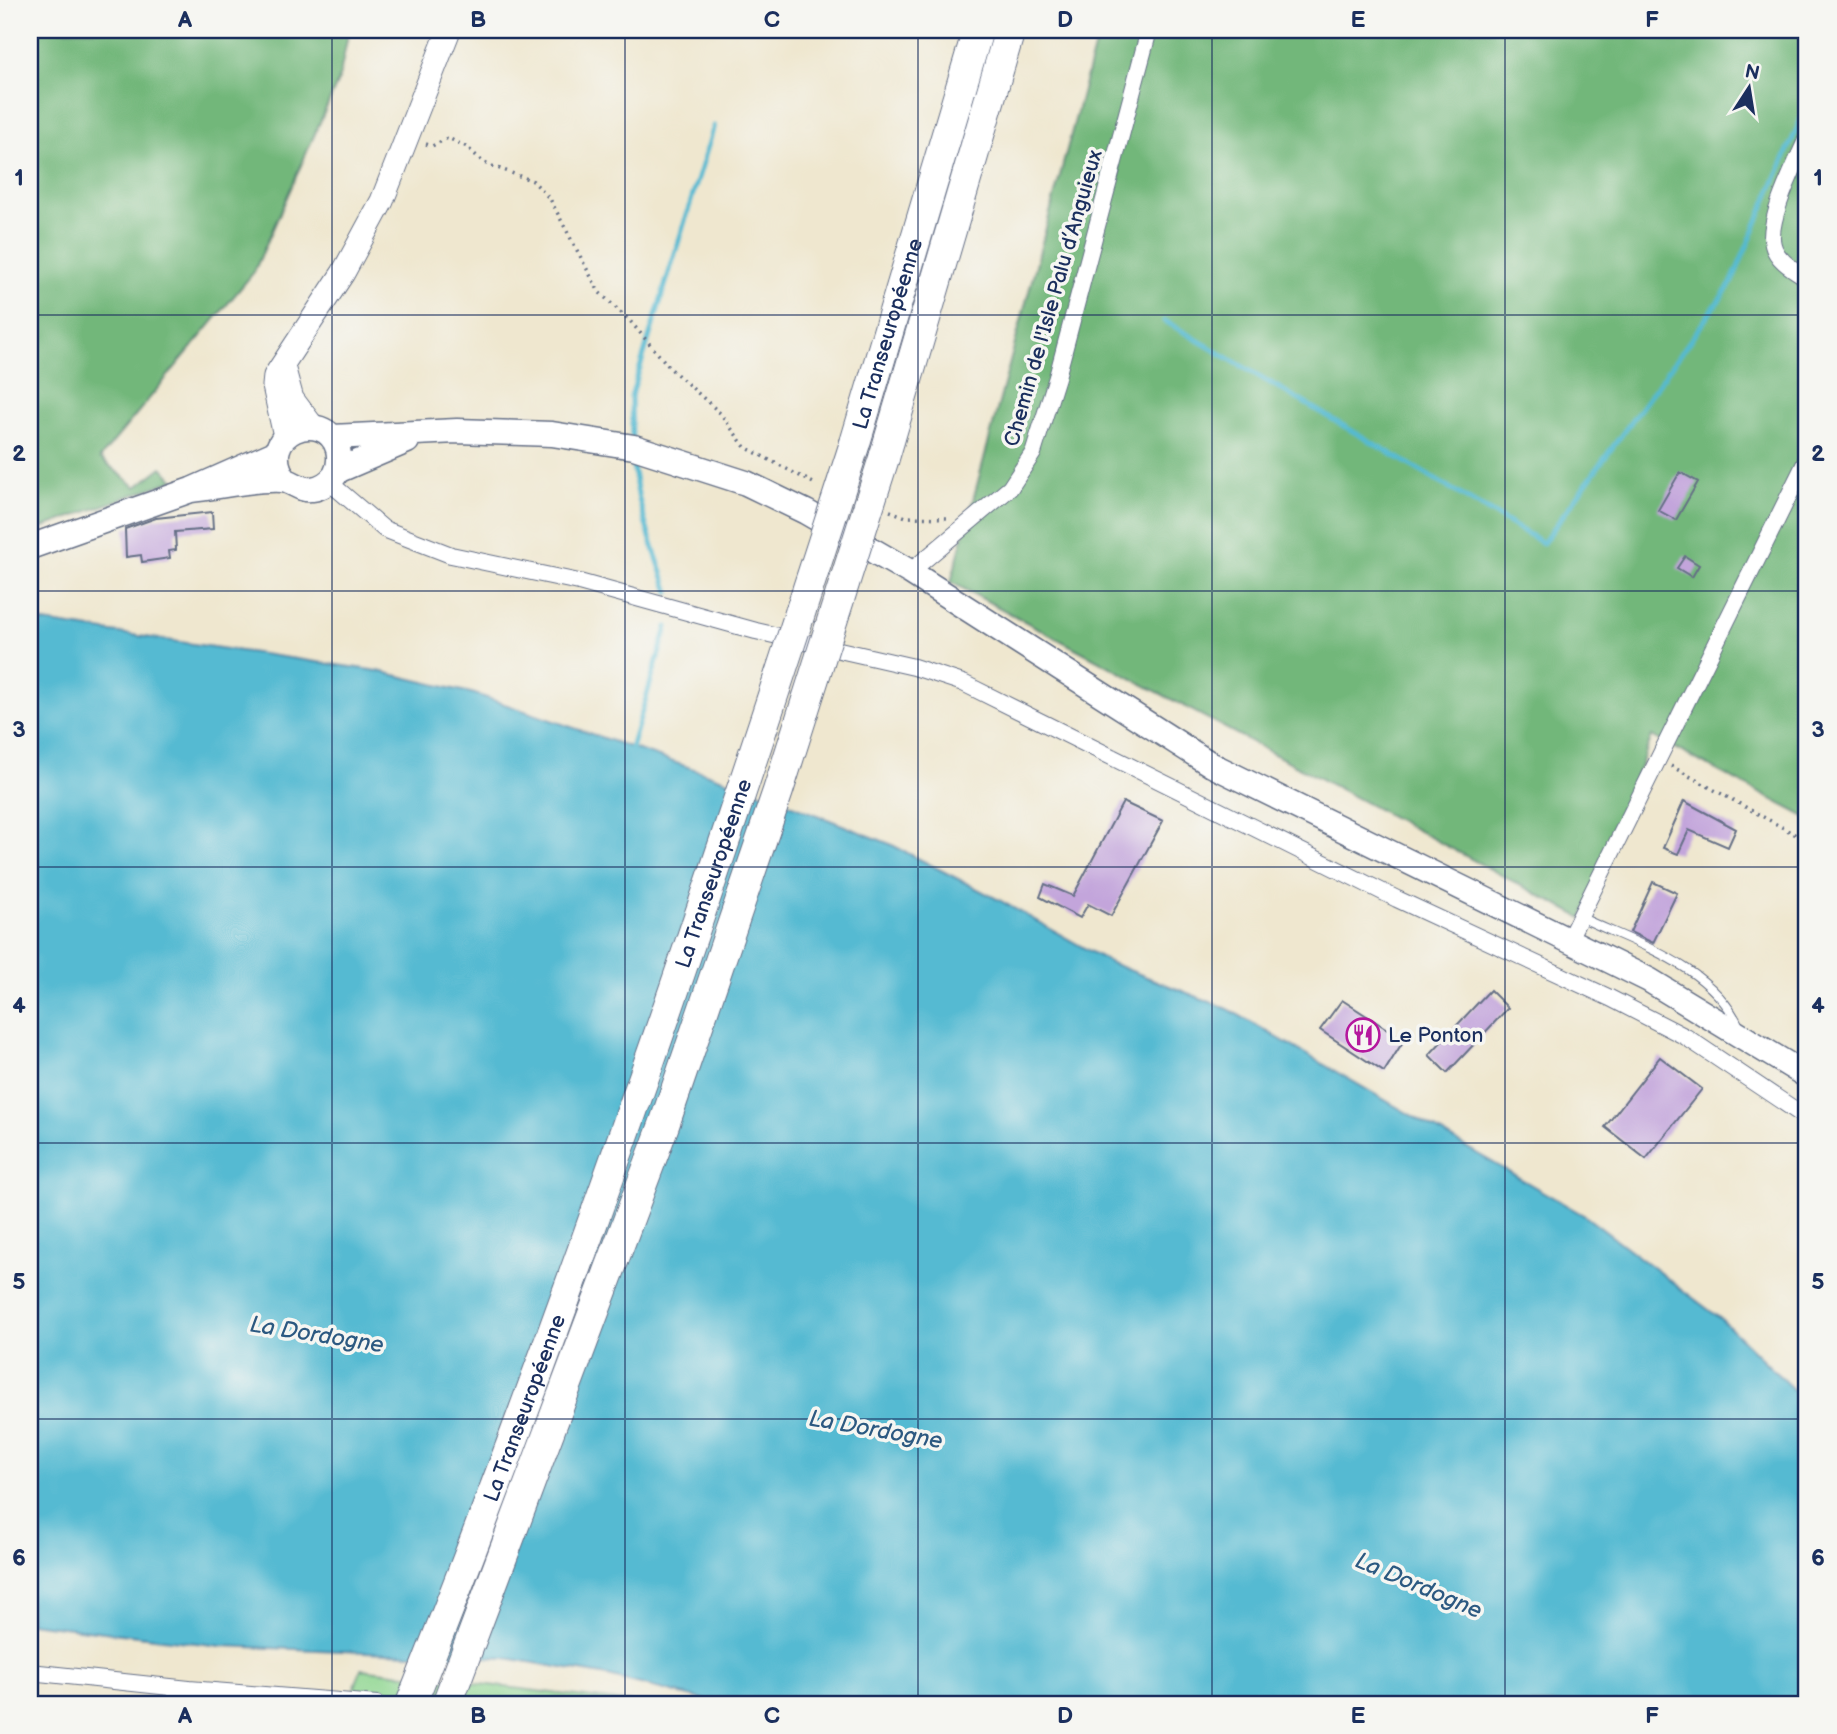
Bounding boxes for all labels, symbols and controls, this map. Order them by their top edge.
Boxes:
text: A [177,6,193,34]
text: B [470,6,486,34]
text: C [764,6,780,34]
text: D [1057,6,1073,34]
text: E [1351,6,1366,34]
text: F [1645,6,1659,34]
north arrow [1714,52,1784,122]
text: N [1743,60,1762,86]
street label: Chemin de l'Isle Palu d’Anguieux [999,147,1108,449]
text: 1 [14,164,24,192]
text: 1 [1813,164,1823,192]
street label: La Transeuropéenne [848,235,928,432]
text: 2 [12,440,26,468]
text: 2 [1811,440,1825,468]
text: 3 [12,716,26,744]
text: 3 [1811,716,1825,744]
street label: La Transeuropéenne [670,776,757,972]
text: 4 [12,992,26,1020]
text: 4 [1811,992,1825,1020]
restaurant icon: Le Ponton [1344,1016,1382,1054]
place label: Le Ponton [1388,1023,1483,1048]
text: 5 [12,1268,26,1296]
text: 5 [1811,1268,1825,1296]
water label: La Dordogne [248,1311,386,1359]
street label: La Transeuropéenne [479,1311,571,1505]
water label: La Dordogne [807,1404,945,1456]
text: 6 [12,1544,26,1572]
text: 6 [1811,1544,1825,1572]
water label: La Dordogne [1351,1547,1486,1625]
text: A [177,1702,193,1730]
text: B [470,1702,486,1730]
text: C [764,1702,780,1730]
text: D [1057,1702,1073,1730]
text: E [1351,1702,1366,1730]
text: F [1645,1702,1659,1730]

